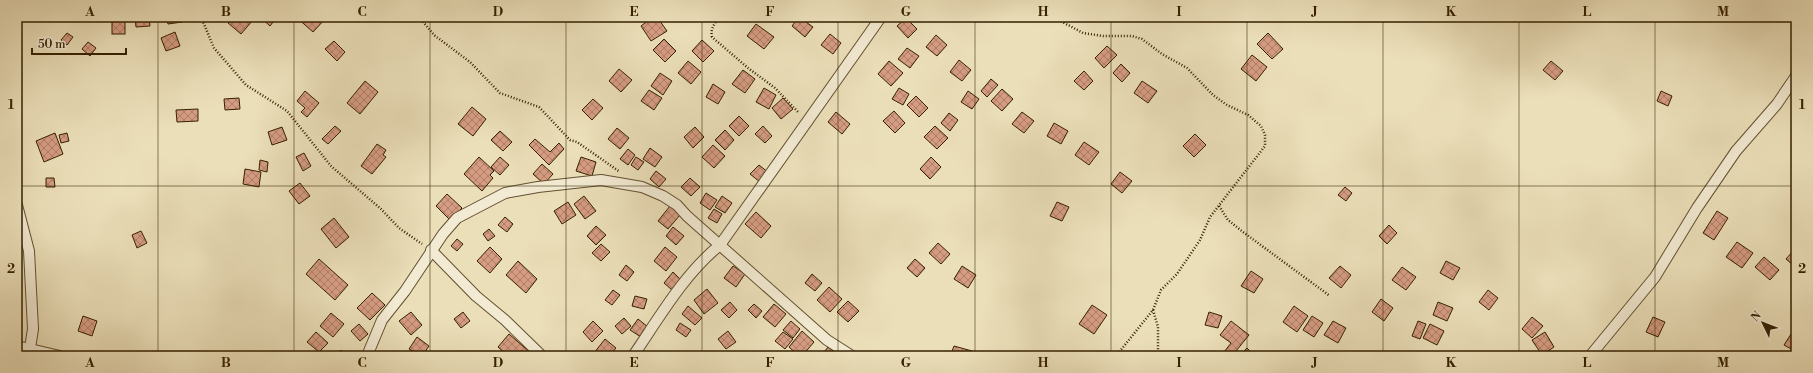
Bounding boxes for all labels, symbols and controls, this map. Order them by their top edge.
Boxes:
text: A [84,4,95,20]
text: B [221,4,231,20]
text: C [357,4,367,20]
text: D [493,4,503,20]
text: E [629,4,639,20]
text: F [765,4,775,20]
text: G [901,4,912,20]
text: H [1038,4,1049,20]
text: I [1176,4,1182,20]
text: J [1310,4,1318,20]
text: K [1446,4,1457,20]
text: L [1583,4,1592,20]
text: M [1717,4,1729,20]
scale bar [32,30,126,56]
text: 50 m [38,37,66,52]
text: 1 [8,97,15,113]
text: 1 [1799,97,1806,113]
text: 2 [7,261,15,277]
text: 2 [1798,261,1806,277]
north arrow [1743,303,1783,343]
text: N [1748,309,1765,325]
text: A [84,355,95,371]
text: B [221,355,231,371]
text: C [357,355,367,371]
text: D [493,355,503,371]
text: E [629,355,639,371]
text: F [765,355,775,371]
text: G [901,355,912,371]
text: H [1038,355,1049,371]
text: I [1176,355,1182,371]
text: J [1310,355,1318,371]
text: K [1446,355,1457,371]
text: L [1583,355,1592,371]
text: M [1717,355,1729,371]

